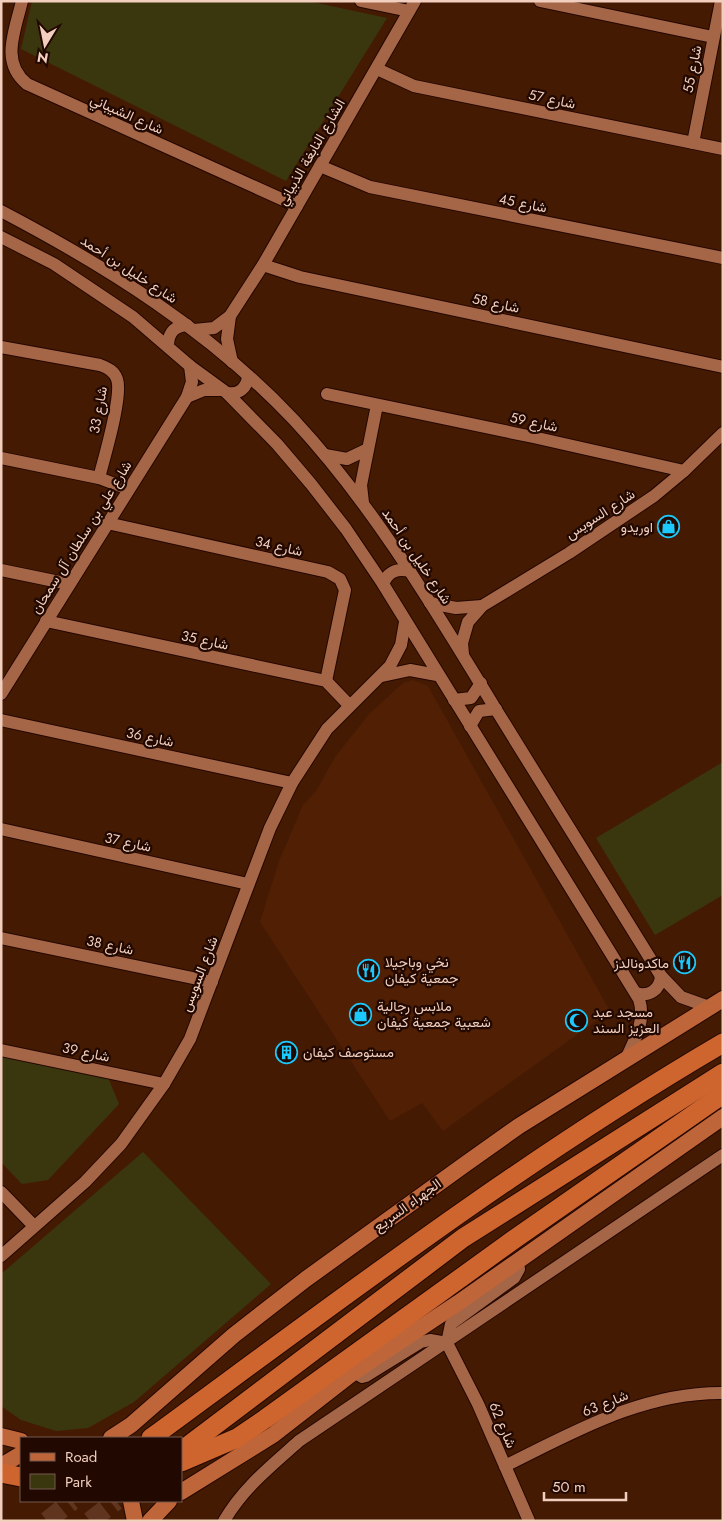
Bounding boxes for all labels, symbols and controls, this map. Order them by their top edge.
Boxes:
north arrow [20,20,70,70]
street label: شارع 55 [678,43,707,95]
text: N [36,47,50,69]
street label: شارع 57 [526,84,577,115]
street label: شارع الشيباني [86,89,167,141]
street label: الشارع النابغة الذبياني [272,95,351,210]
street label: شارع 45 [497,189,549,218]
street label: شارع خليل بن أحمد [76,230,181,309]
street label: شارع 58 [470,288,522,319]
street label: شارع 33 [84,385,113,435]
street label: شارع 59 [508,407,560,438]
street label: شارع علي بن سلطان آل سمحان [26,457,138,618]
street label: شارع السويس [561,484,639,545]
street label: شارع خليل بن أحمد [377,504,457,609]
shop icon: اوريدو [657,515,681,539]
place label: اوريدو [621,517,653,537]
street label: شارع 34 [253,531,305,562]
street label: شارع 35 [179,625,231,656]
street label: شارع 36 [124,722,176,753]
street label: شارع 37 [103,827,153,858]
street label: شارع 38 [84,930,135,961]
street label: شارع السويس [175,933,223,1015]
restaurant icon: ماكدونالدز [673,951,697,975]
place label: نخي وباجيلا جمعية كيفان [385,952,458,988]
place label: ماكدونالدز [613,953,669,973]
restaurant icon: نخي وباجيلا جمعية كيفان [357,958,381,982]
place label: ملابس رجالية شعبية جمعية كيفان [377,996,491,1032]
shop icon: ملابس رجالية شعبية جمعية كيفان [349,1002,373,1026]
place label: مسجد عبد العزيز السند [593,1002,659,1038]
mosque icon: مسجد عبد العزيز السند [565,1008,589,1032]
street label: 39 شارع [60,1037,112,1068]
building icon: مستوصف كيفان [275,1040,299,1064]
place label: مستوصف كيفان [303,1042,394,1062]
street label: الجهراء السريع [369,1174,446,1237]
street label: شارع 63 [579,1385,631,1422]
street label: شارع 62 [483,1399,522,1452]
legend [20,1437,182,1502]
text: Road [65,1446,97,1468]
scale bar [544,1470,626,1502]
text: Park [65,1471,92,1493]
text: 50 m [552,1476,586,1498]

